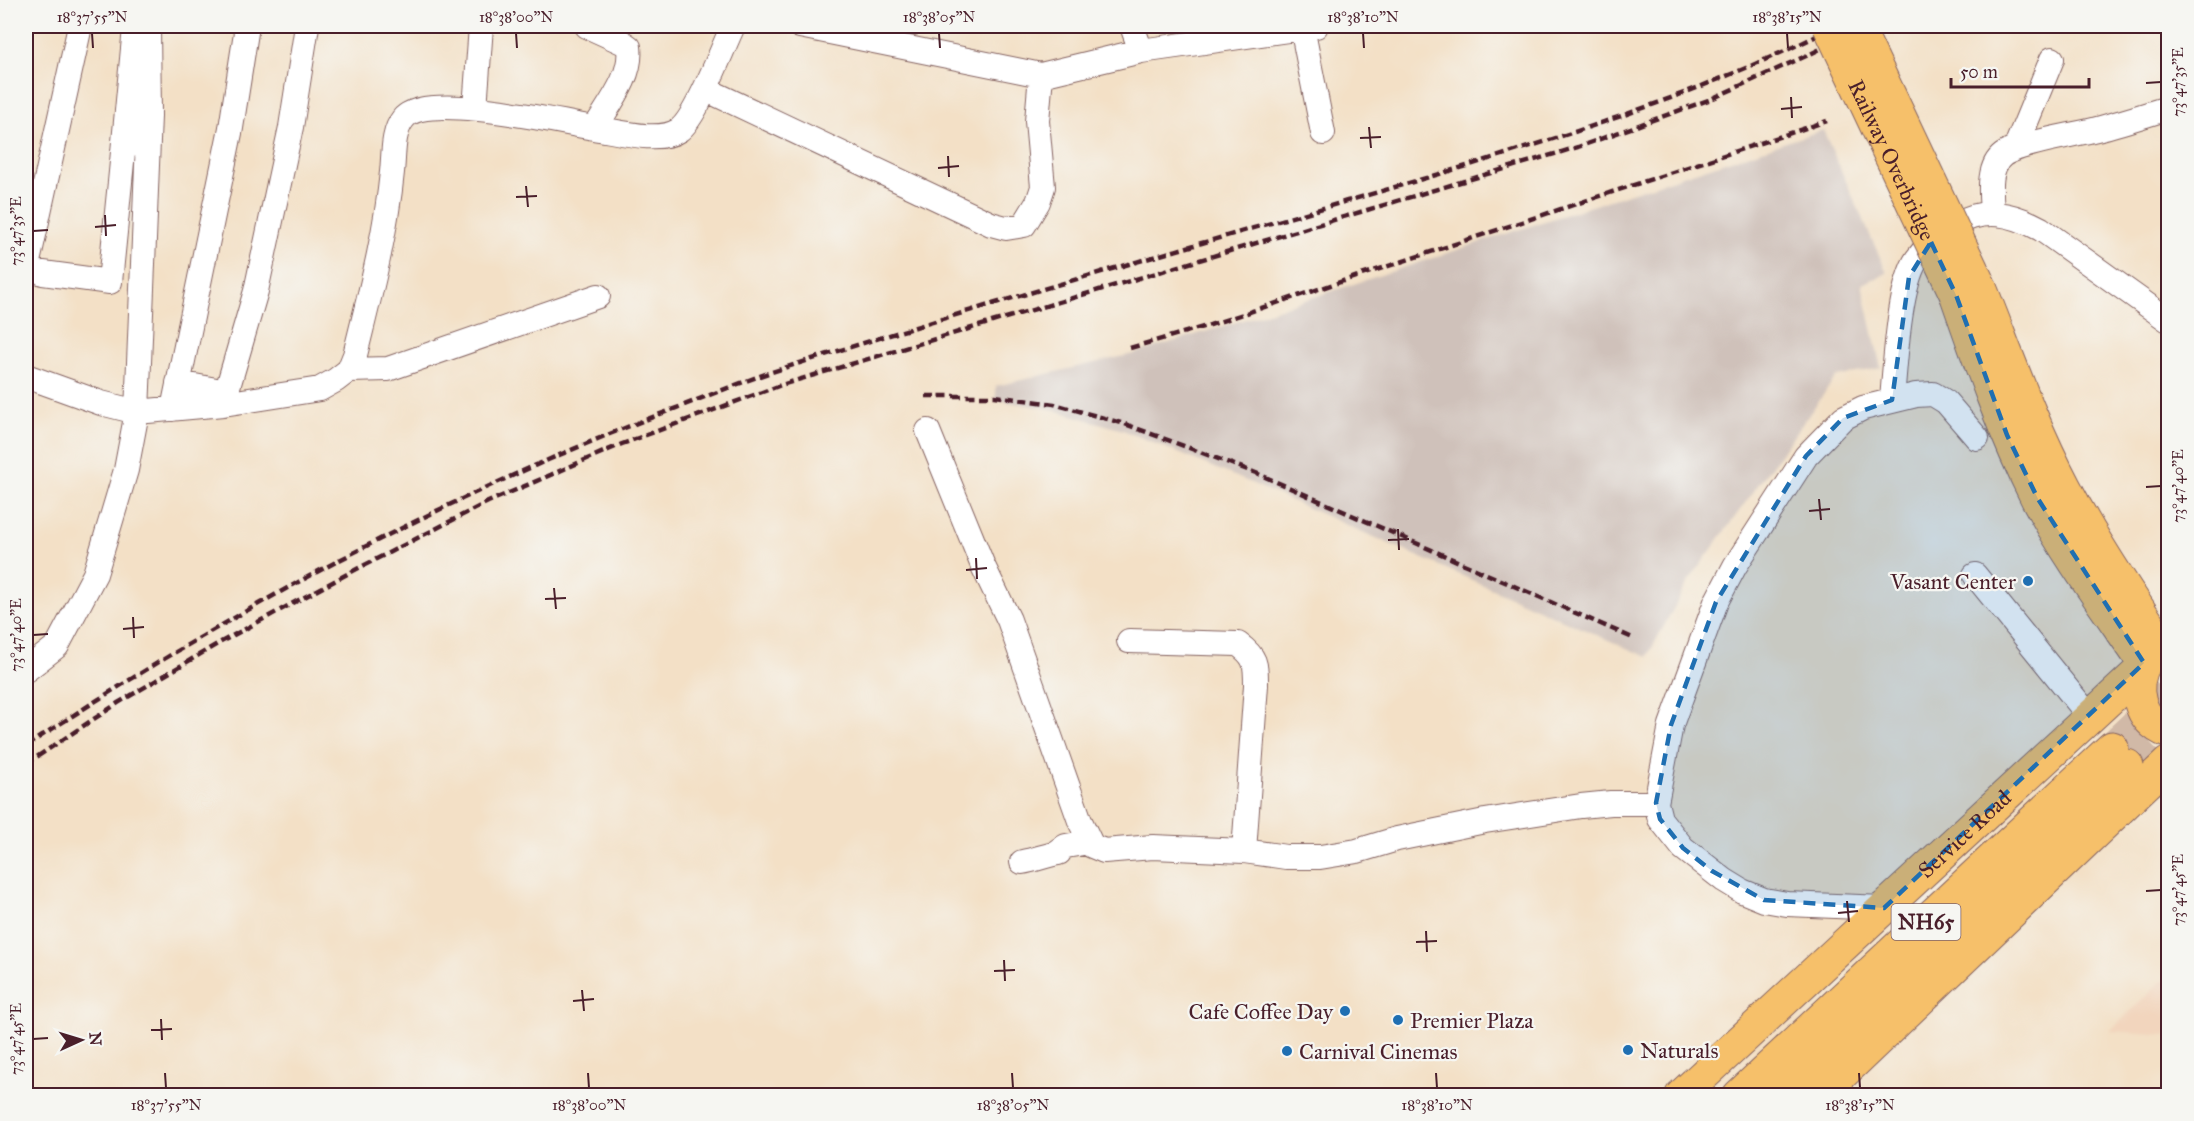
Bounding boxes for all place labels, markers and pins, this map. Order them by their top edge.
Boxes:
place label: Vasant Center [1889,568,2017,595]
marker: Vasant Center [2021,574,2035,588]
place label: Cafe Coffee Day [1188,998,1334,1025]
marker: Cafe Coffee Day [1338,1004,1352,1018]
place label: Premier Plaza [1410,1007,1534,1034]
marker: Premier Plaza [1391,1013,1405,1027]
place label: Naturals [1640,1037,1718,1064]
place label: Carnival Cinemas [1299,1038,1458,1065]
marker: Naturals [1621,1043,1635,1057]
marker: Carnival Cinemas [1280,1044,1294,1058]

